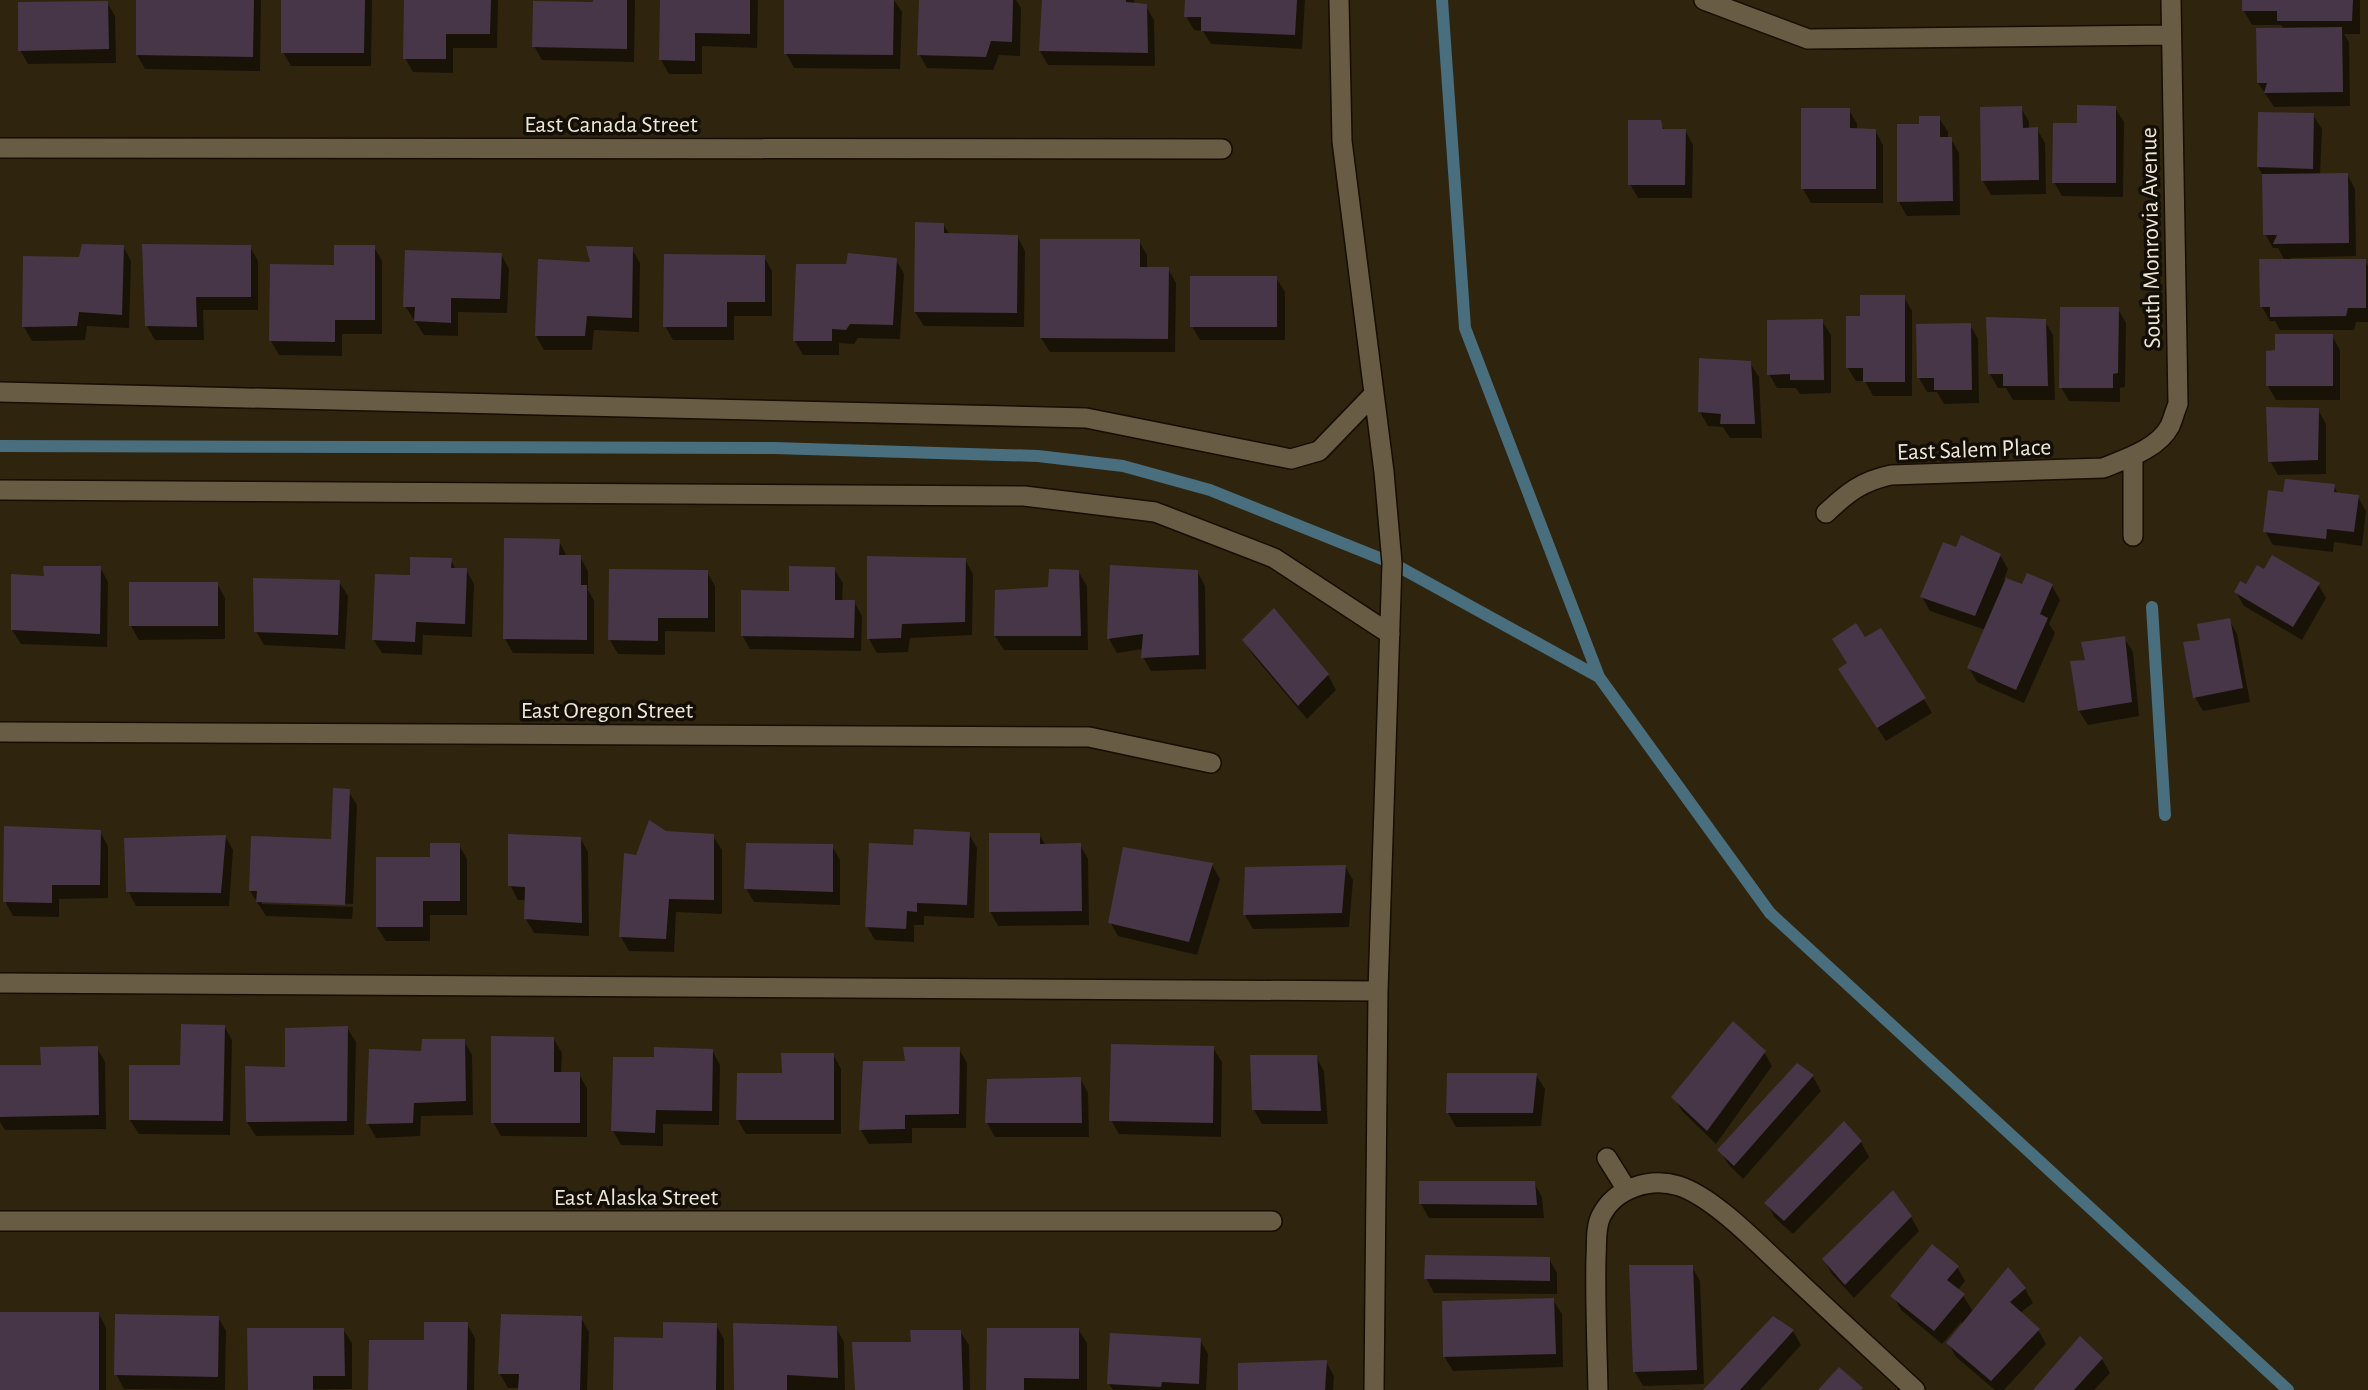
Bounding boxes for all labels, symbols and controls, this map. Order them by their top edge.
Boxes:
street label: East Canada Street [524,113,698,137]
street label: South Monrovia Avenue [2137,127,2165,349]
street label: East Salem Place [1896,435,2052,465]
street label: East Oregon Street [521,699,694,723]
street label: East Alaska Street [554,1186,719,1210]

